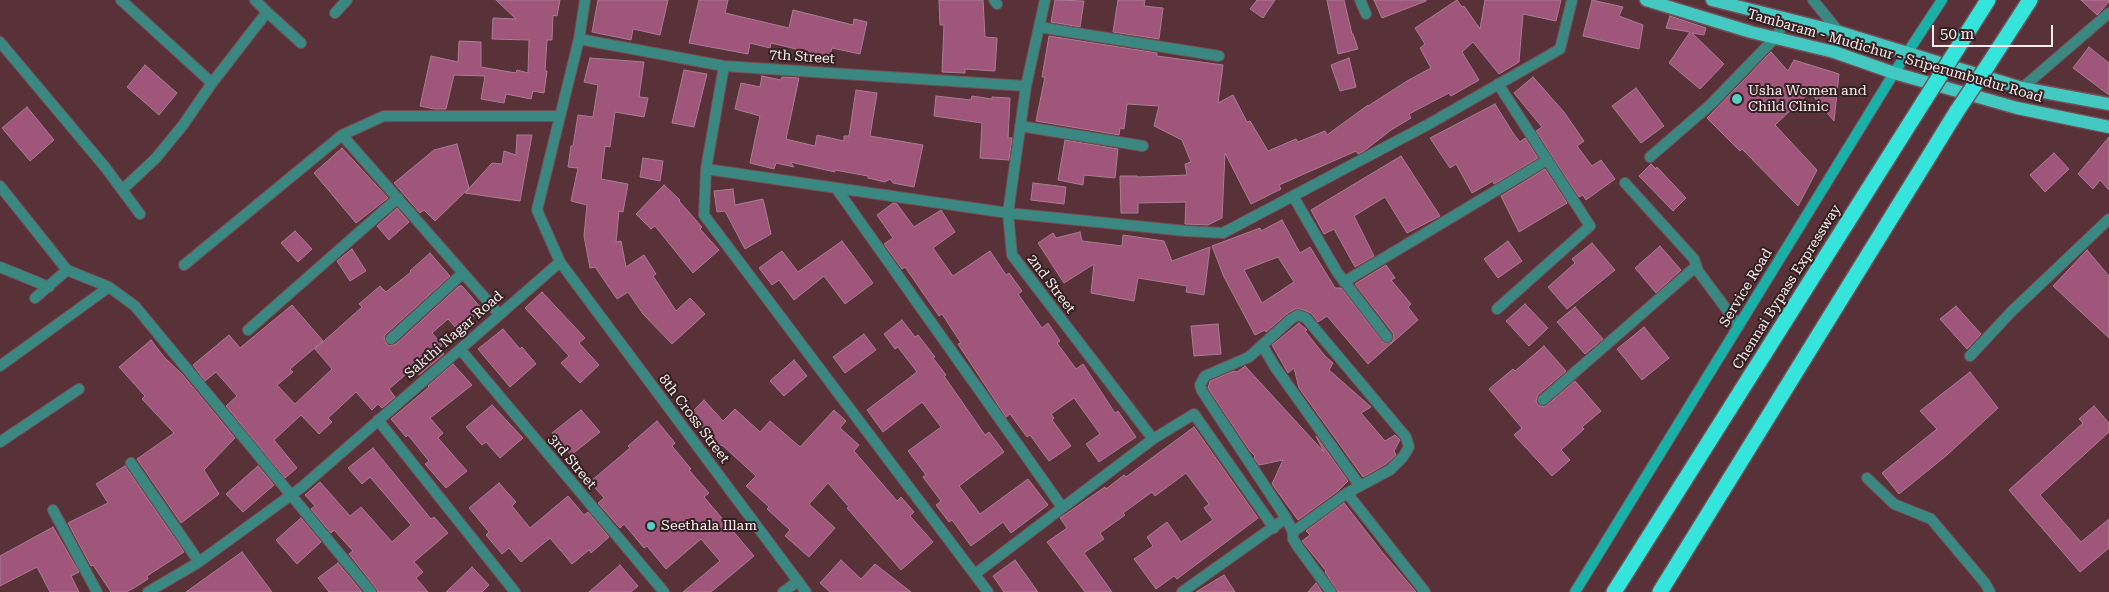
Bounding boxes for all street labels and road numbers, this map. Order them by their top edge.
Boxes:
street label: Tambaram - Mudichur - Sriperumbudur Road [1745,6,2045,106]
street label: 7th Street [769,46,835,68]
street label: Chennai Bypass Expressway [1729,202,1845,372]
street label: Service Road [1716,246,1776,330]
street label: 2nd Street [1023,251,1079,317]
street label: Sakthi Nagar Road [401,288,507,382]
street label: 8th Cross Street [655,371,733,467]
street label: 3rd Street [544,431,600,493]

